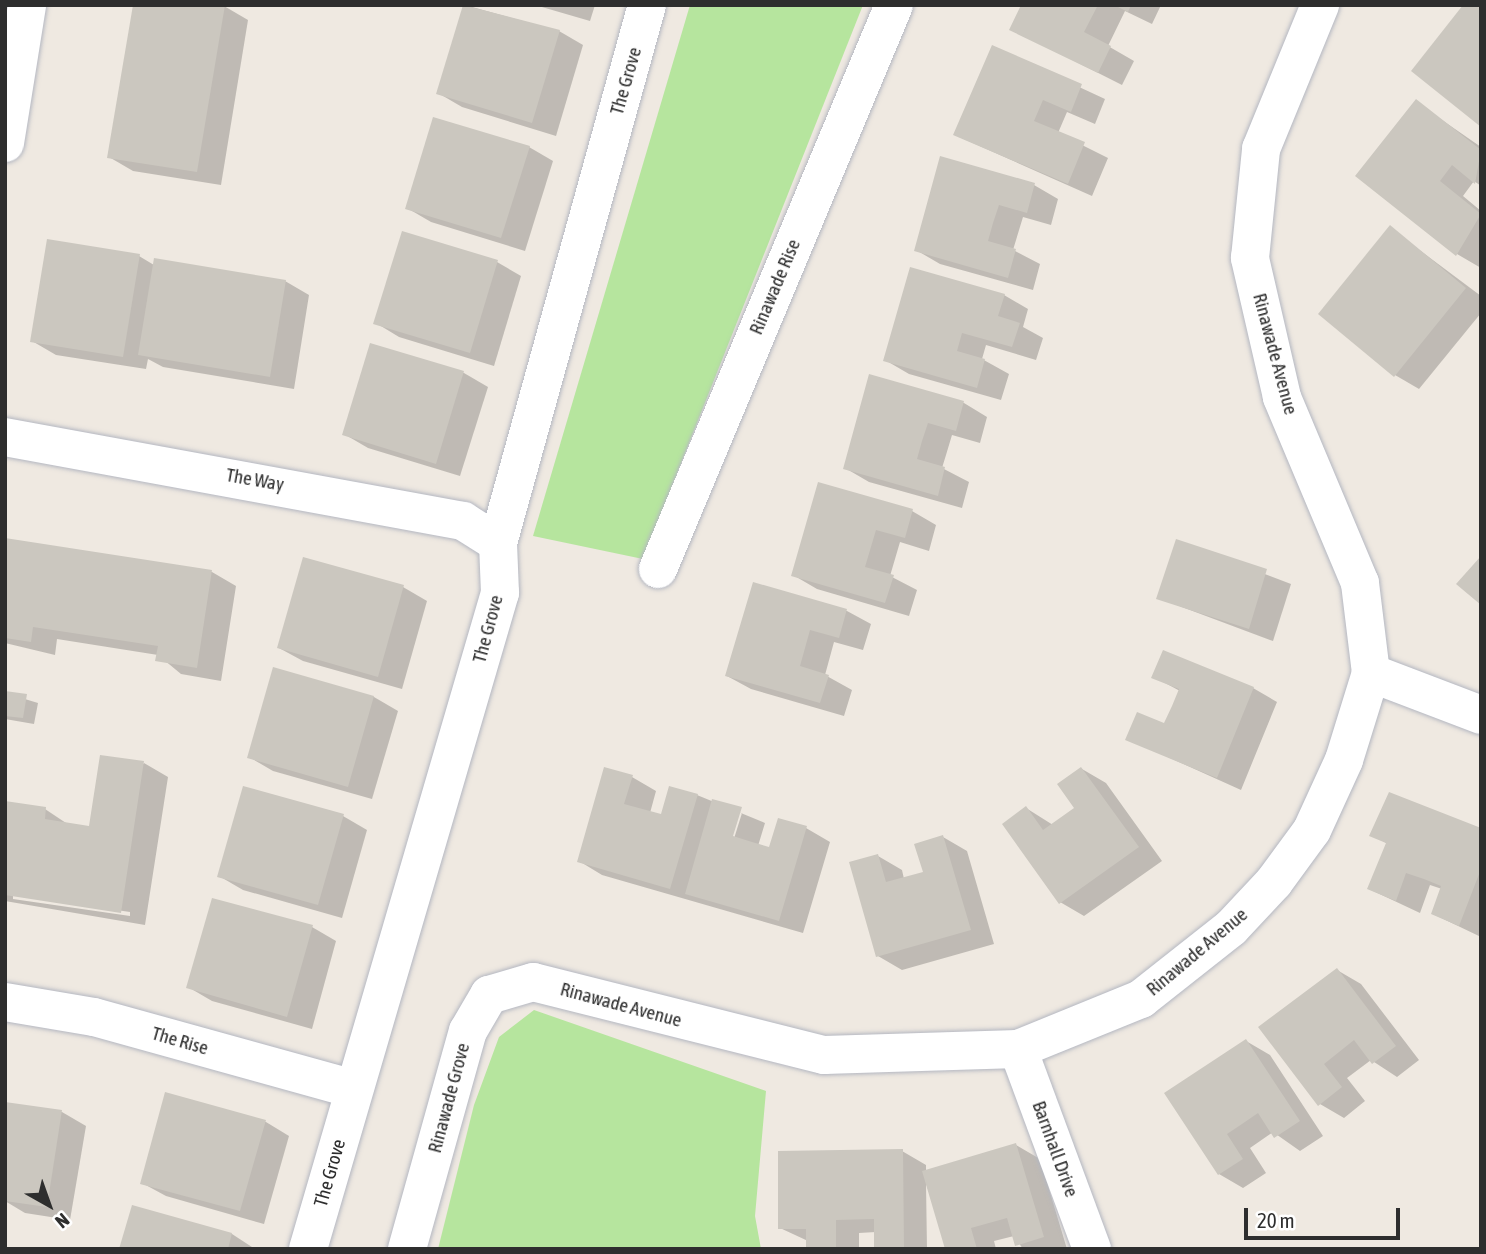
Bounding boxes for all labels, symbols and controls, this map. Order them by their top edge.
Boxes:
street label: The Grove [606,45,646,117]
street label: Rinawade Rise [745,236,805,338]
street label: Rinawade Avenue [1248,291,1302,417]
street label: The Way [224,464,286,496]
street label: The Grove [468,593,508,665]
street label: Rinawade Avenue [1142,903,1252,1001]
street label: Rinawade Avenue [558,978,684,1032]
street label: The Rise [149,1022,211,1060]
street label: Rinawade Grove [423,1041,475,1155]
street label: Barnhall Drive [1027,1098,1083,1200]
street label: The Grove [310,1137,350,1209]
north arrow [14,1170,84,1240]
scale bar [1248,1194,1404,1238]
text: 20 m [1257,1208,1295,1232]
text: N [51,1209,74,1233]

